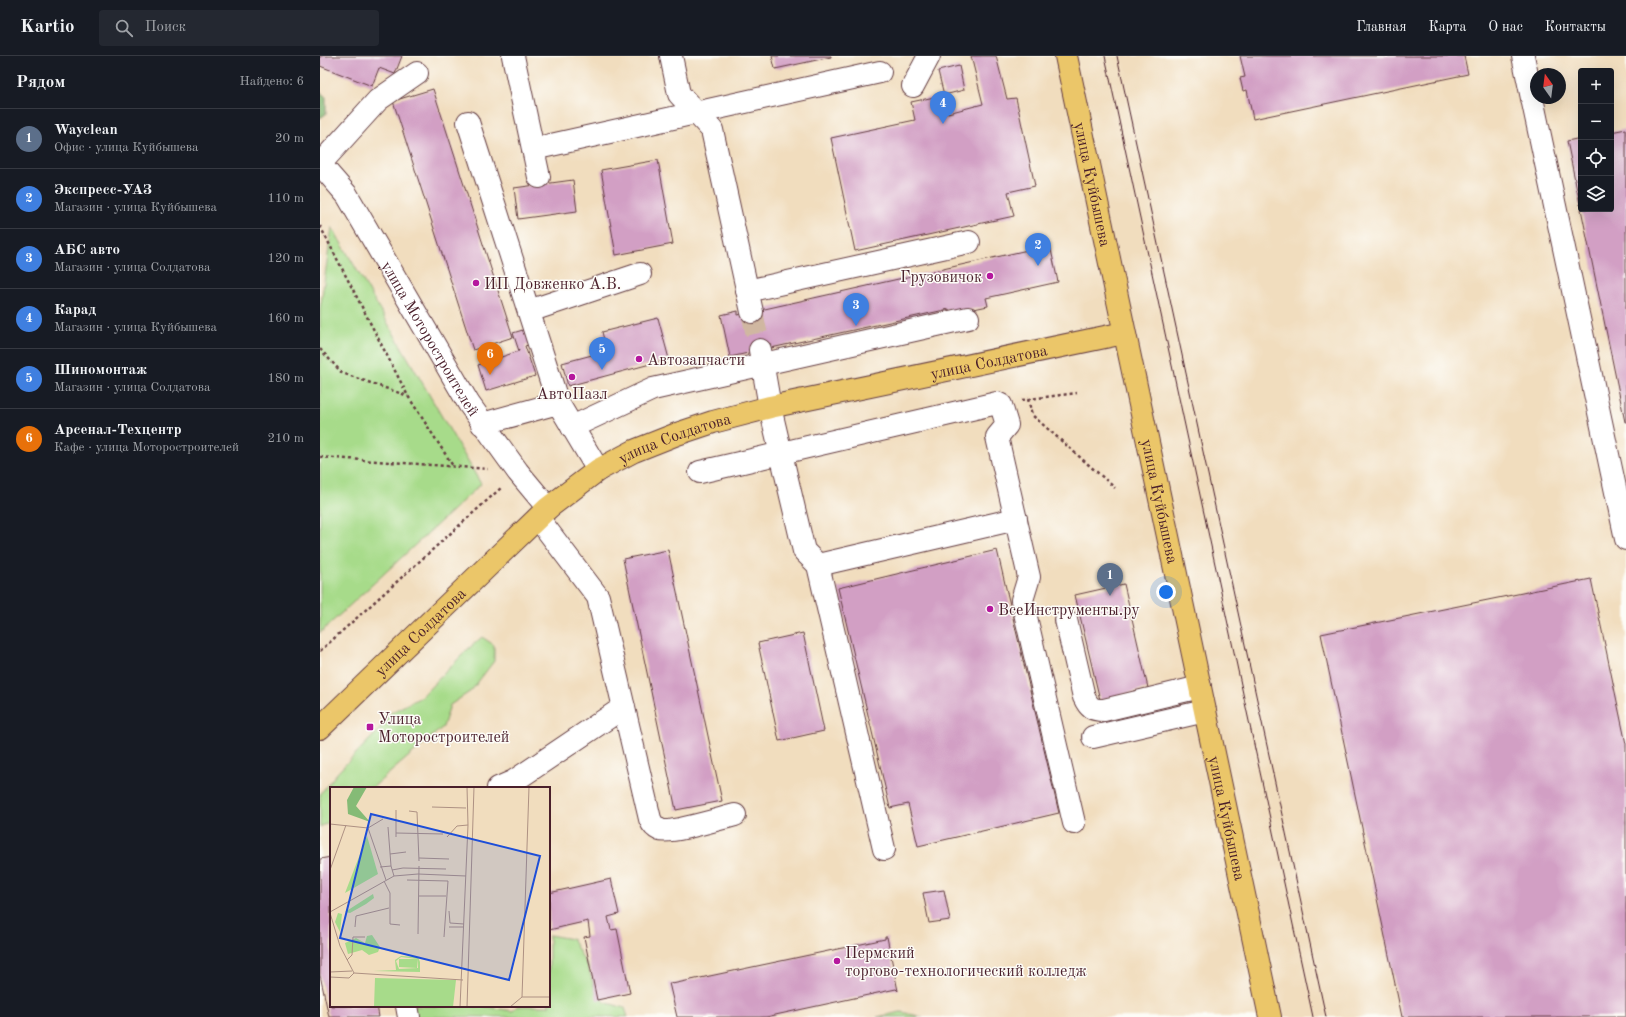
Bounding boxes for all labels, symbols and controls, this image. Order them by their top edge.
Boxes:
search box [99,10,379,46]
icon: search [113,17,135,39]
text: Kartio [20,18,75,37]
text: Поиск [145,20,186,35]
text: Главная [1356,20,1406,34]
text: Карта [1428,20,1466,34]
text: О нас [1488,20,1523,34]
text: Контакты [1545,20,1606,34]
north arrow [1530,68,1566,104]
map controls [1578,68,1614,212]
button: + [1578,68,1614,104]
text: Рядом [16,74,65,91]
text: Найдено: 6 [240,75,304,88]
pin: 4 [930,91,956,124]
button: − [1578,104,1614,140]
street label: улица Куйбышева [1070,121,1112,248]
text: Wayclean [54,123,118,138]
text: 1 [25,132,33,145]
text: 20 m [275,132,304,145]
button: locate [1578,140,1614,176]
text: Офис · улица Куйбышева [54,141,198,154]
button: layers [1578,176,1614,212]
text: Экспресс-УАЗ [54,183,152,198]
text: 2 [25,192,33,205]
text: 110 m [267,192,304,205]
text: Магазин · улица Куйбышева [54,201,217,214]
pin: 2 [1025,233,1051,266]
text: АБС авто [54,243,120,258]
text: 3 [25,252,33,265]
text: 120 m [267,252,304,265]
street label: улица Моторостроителей [377,259,481,420]
text: Магазин · улица Солдатова [54,261,210,274]
place label: Грузовичок [900,270,982,286]
marker: Грузовичок [985,271,995,281]
place label: ИП Довженко А.В. [484,277,621,293]
marker: ИП Довженко А.В. [471,278,481,288]
pin: 3 [843,293,869,326]
text: Карад [54,303,96,318]
text: 4 [25,312,33,325]
text: 160 m [267,312,304,325]
text: Магазин · улица Куйбышева [54,321,217,334]
pin: 5 [589,337,615,370]
pin: 6 [477,342,503,375]
street label: улица Солдатова [929,343,1049,383]
place label: Автозапчасти [647,353,745,369]
marker: Автозапчасти [634,354,644,364]
text: Шиномонтаж [54,363,147,378]
text: 5 [25,372,33,385]
text: 180 m [267,372,304,385]
marker: АвтоПазл [567,372,577,382]
text: Магазин · улица Солдатова [54,381,210,394]
place label: АвтоПазл [537,387,607,403]
street label: улица Солдатова [616,412,733,468]
text: Арсенал-Техцентр [54,423,182,438]
text: 6 [25,432,33,445]
text: 210 m [267,432,304,445]
street label: улица Куйбышева [1138,438,1180,565]
text: Кафе · улица Моторостроителей [54,441,239,454]
pin: 1 [1097,563,1123,596]
your location [1156,582,1176,602]
street label: улица Солдатова [373,586,470,680]
place label: ВсеИнструменты.ру [998,603,1140,619]
marker: ВсеИнструменты.ру [985,604,995,614]
place label: Улица Моторостроителей [378,712,509,746]
marker: Улица Моторостроителей [365,722,375,732]
street label: улица Куйбышева [1205,755,1247,882]
inset map [330,787,550,1007]
place label: Пермский торгово-технологический колледж [845,946,1087,980]
marker: Пермский торгово-технологический колледж [832,956,842,966]

